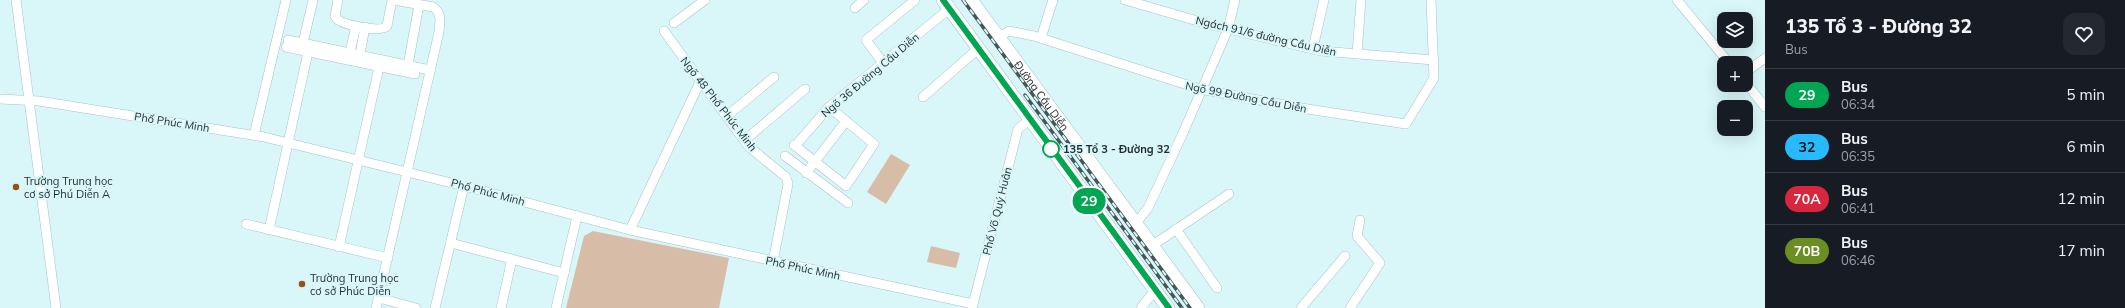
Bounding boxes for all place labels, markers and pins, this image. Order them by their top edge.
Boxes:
marker: 135 Tổ 3 - Đường 32 [1042,140,1060,158]
place label: 135 Tổ 3 - Đường 32 [1063,142,1170,156]
place label: Trường Trung học cơ sở Phú Diễn A [24,174,113,201]
marker: Trường Trung học cơ sở Phú Diễn A [11,182,21,192]
place label: Trường Trung học cơ sở Phúc Diễn [310,271,399,298]
marker: Trường Trung học cơ sở Phúc Diễn [297,279,307,289]

